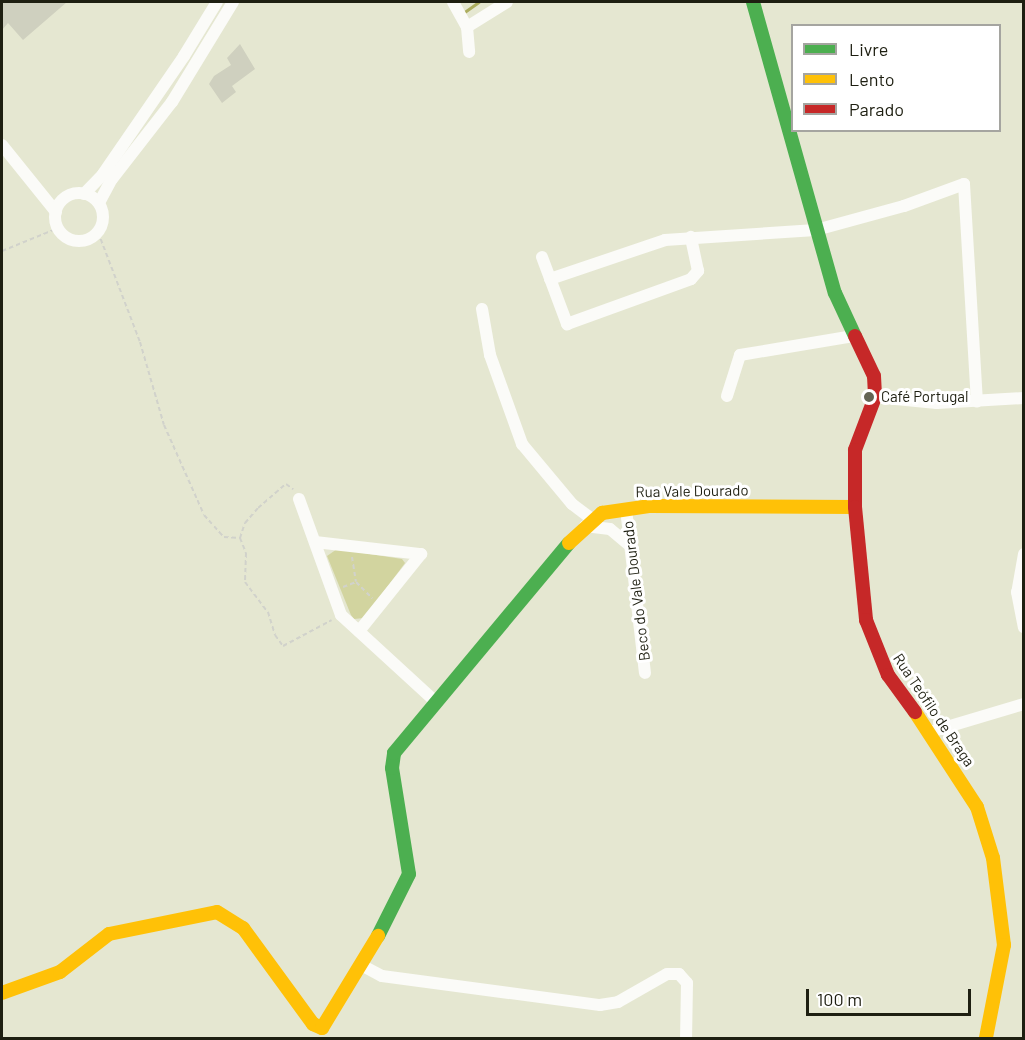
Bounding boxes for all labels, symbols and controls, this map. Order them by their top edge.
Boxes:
legend [791,24,1001,132]
text: Livre [849,38,888,60]
text: Lento [849,68,895,90]
text: Parado [849,98,904,120]
place label: Café Portugal [881,388,968,406]
marker: Café Portugal [862,390,876,404]
street label: Rua Vale Dourado [635,481,749,501]
street label: Beco do Vale Dourado [618,520,654,662]
street label: Rua Teófilo de Braga [889,650,979,770]
scale bar [809,977,974,1015]
text: 100 m [817,988,862,1010]

